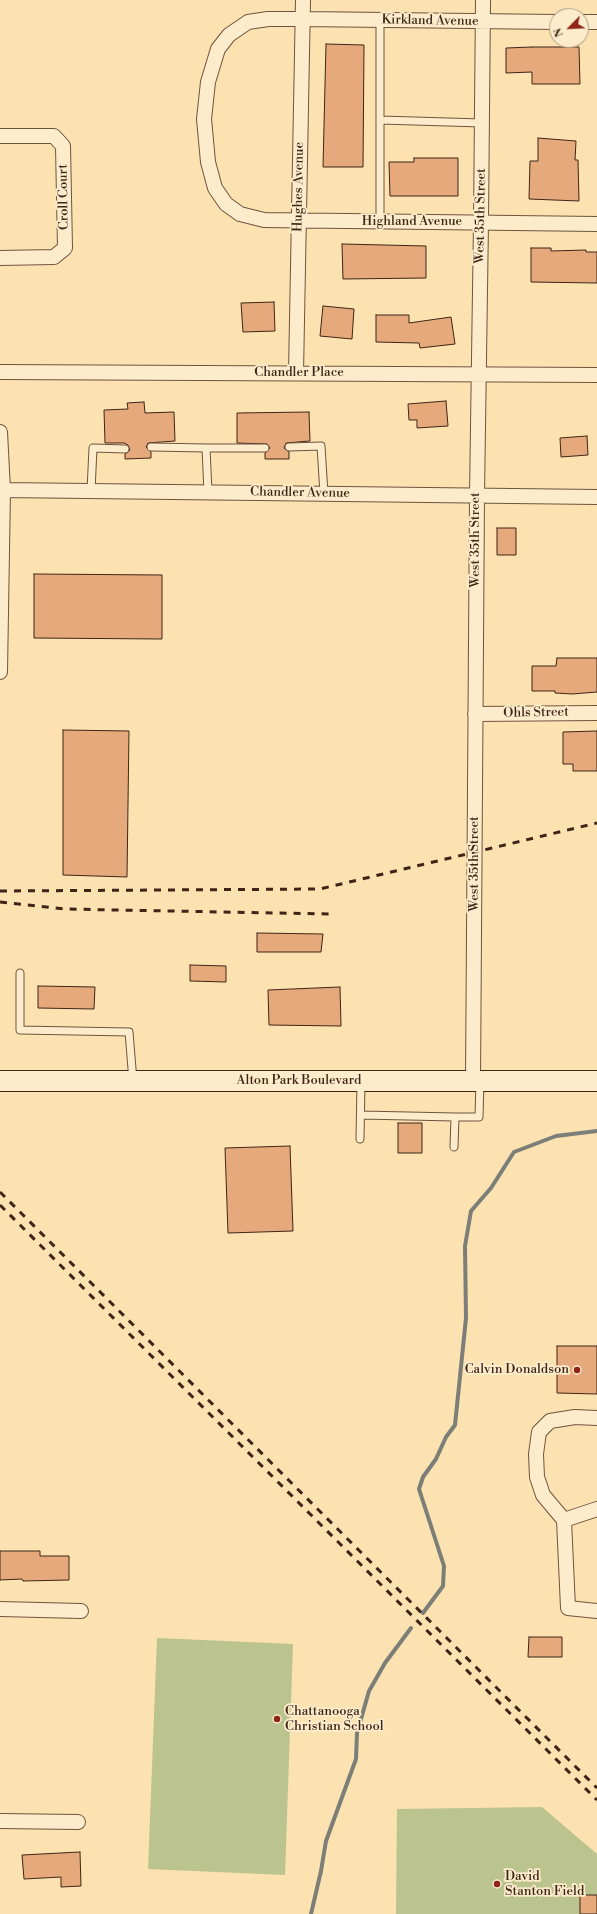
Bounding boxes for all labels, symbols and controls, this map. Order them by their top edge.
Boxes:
north arrow [549,8,589,48]
street label: Kirkland Avenue [381,12,479,30]
text: N [551,26,567,39]
street label: Hughes Avenue [290,142,308,232]
street label: Croll Court [56,164,72,230]
street label: West 35th Street [472,168,490,264]
street label: Highland Avenue [362,214,462,230]
street label: Chandler Place [254,365,344,381]
street label: Chandler Avenue [250,484,350,502]
street label: West 35th Street [468,492,484,588]
street label: Ohls Street [503,705,569,721]
street label: West 35th Street [467,816,483,912]
street label: Alton Park Boulevard [237,1073,361,1089]
place label: Calvin Donaldson [465,1362,569,1378]
marker: Calvin Donaldson [572,1365,582,1375]
place label: Chattanooga Christian School [285,1704,384,1735]
marker: Chattanooga Christian School [272,1714,282,1724]
place label: David Stanton Field [505,1869,584,1900]
marker: David Stanton Field [492,1879,502,1889]

